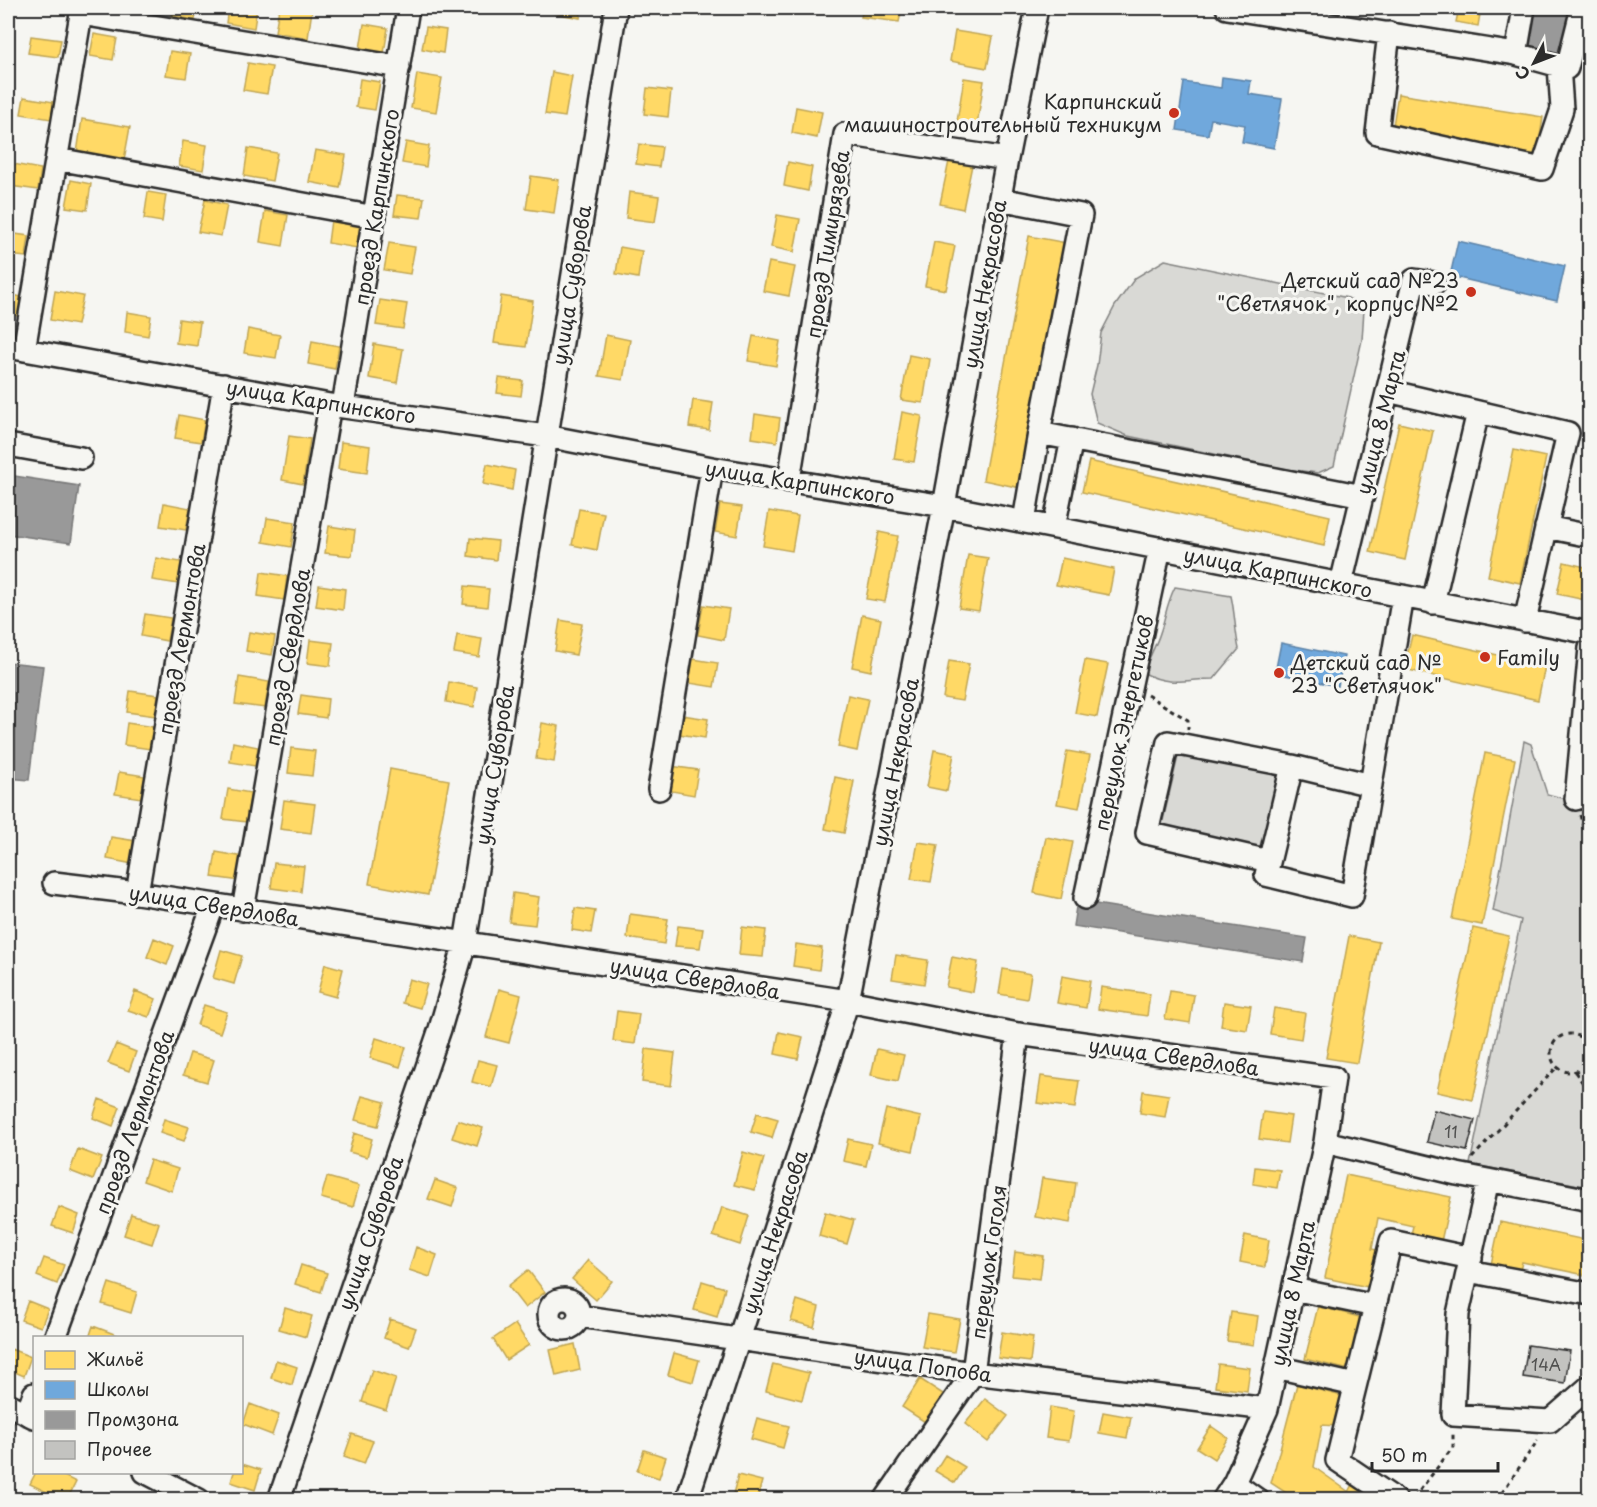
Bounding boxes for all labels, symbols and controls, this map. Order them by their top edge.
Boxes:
north arrow [1504,33,1564,93]
text: С [1509,61,1535,86]
place label: Карпинский машиностроительный техникум [844,86,1162,139]
marker: Карпинский машиностроительный техникум [1167,106,1181,120]
street label: проезд Карпинского [346,107,406,307]
street label: проезд Тимирязева [797,147,857,340]
street label: улица Некрасова [954,197,1014,371]
street label: улица Суворова [544,202,599,367]
place label: Детский сад №23 "Светлячок", корпус №2 [1217,265,1459,318]
marker: Детский сад №23 "Светлячок", корпус №2 [1464,285,1478,299]
street label: улица 8 Марта [1348,346,1413,498]
street label: улица Карпинского [224,371,418,431]
street label: улица Карпинского [703,452,897,512]
street label: улица Карпинского [1181,539,1375,605]
street label: проезд Лермонтова [149,540,213,737]
street label: проезд Свердлова [257,565,317,748]
street label: переулок Энергетиков [1085,612,1161,834]
place label: Family [1497,642,1560,672]
place label: Детский сад № 23 "Светлячок" [1290,647,1442,700]
marker: Family [1478,650,1492,664]
marker: Детский сад № 23 "Светлячок" [1272,666,1286,680]
street label: улица Некрасова [864,675,926,849]
street label: улица Суворова [467,682,522,847]
street label: улица Свердлова [127,877,302,933]
street label: улица Свердлова [608,950,783,1006]
street label: проезд Лермонтова [87,1025,181,1218]
street label: улица Свердлова [1087,1029,1262,1083]
house number: 11 [1444,1119,1458,1143]
street label: улица Некрасова [733,1146,815,1318]
street label: улица Суворова [330,1151,411,1314]
street label: переулок Гоголя [962,1183,1014,1341]
street label: улица 8 Марта [1262,1217,1322,1369]
legend [33,1336,243,1474]
street label: улица Попова [852,1340,994,1390]
text: Жильё [86,1345,144,1372]
house number: 14А [1531,1352,1561,1376]
text: Школы [87,1375,150,1402]
text: Промзона [87,1405,179,1432]
text: Прочее [87,1435,152,1462]
scale bar [1372,1435,1498,1473]
text: 50 m [1381,1441,1428,1468]

